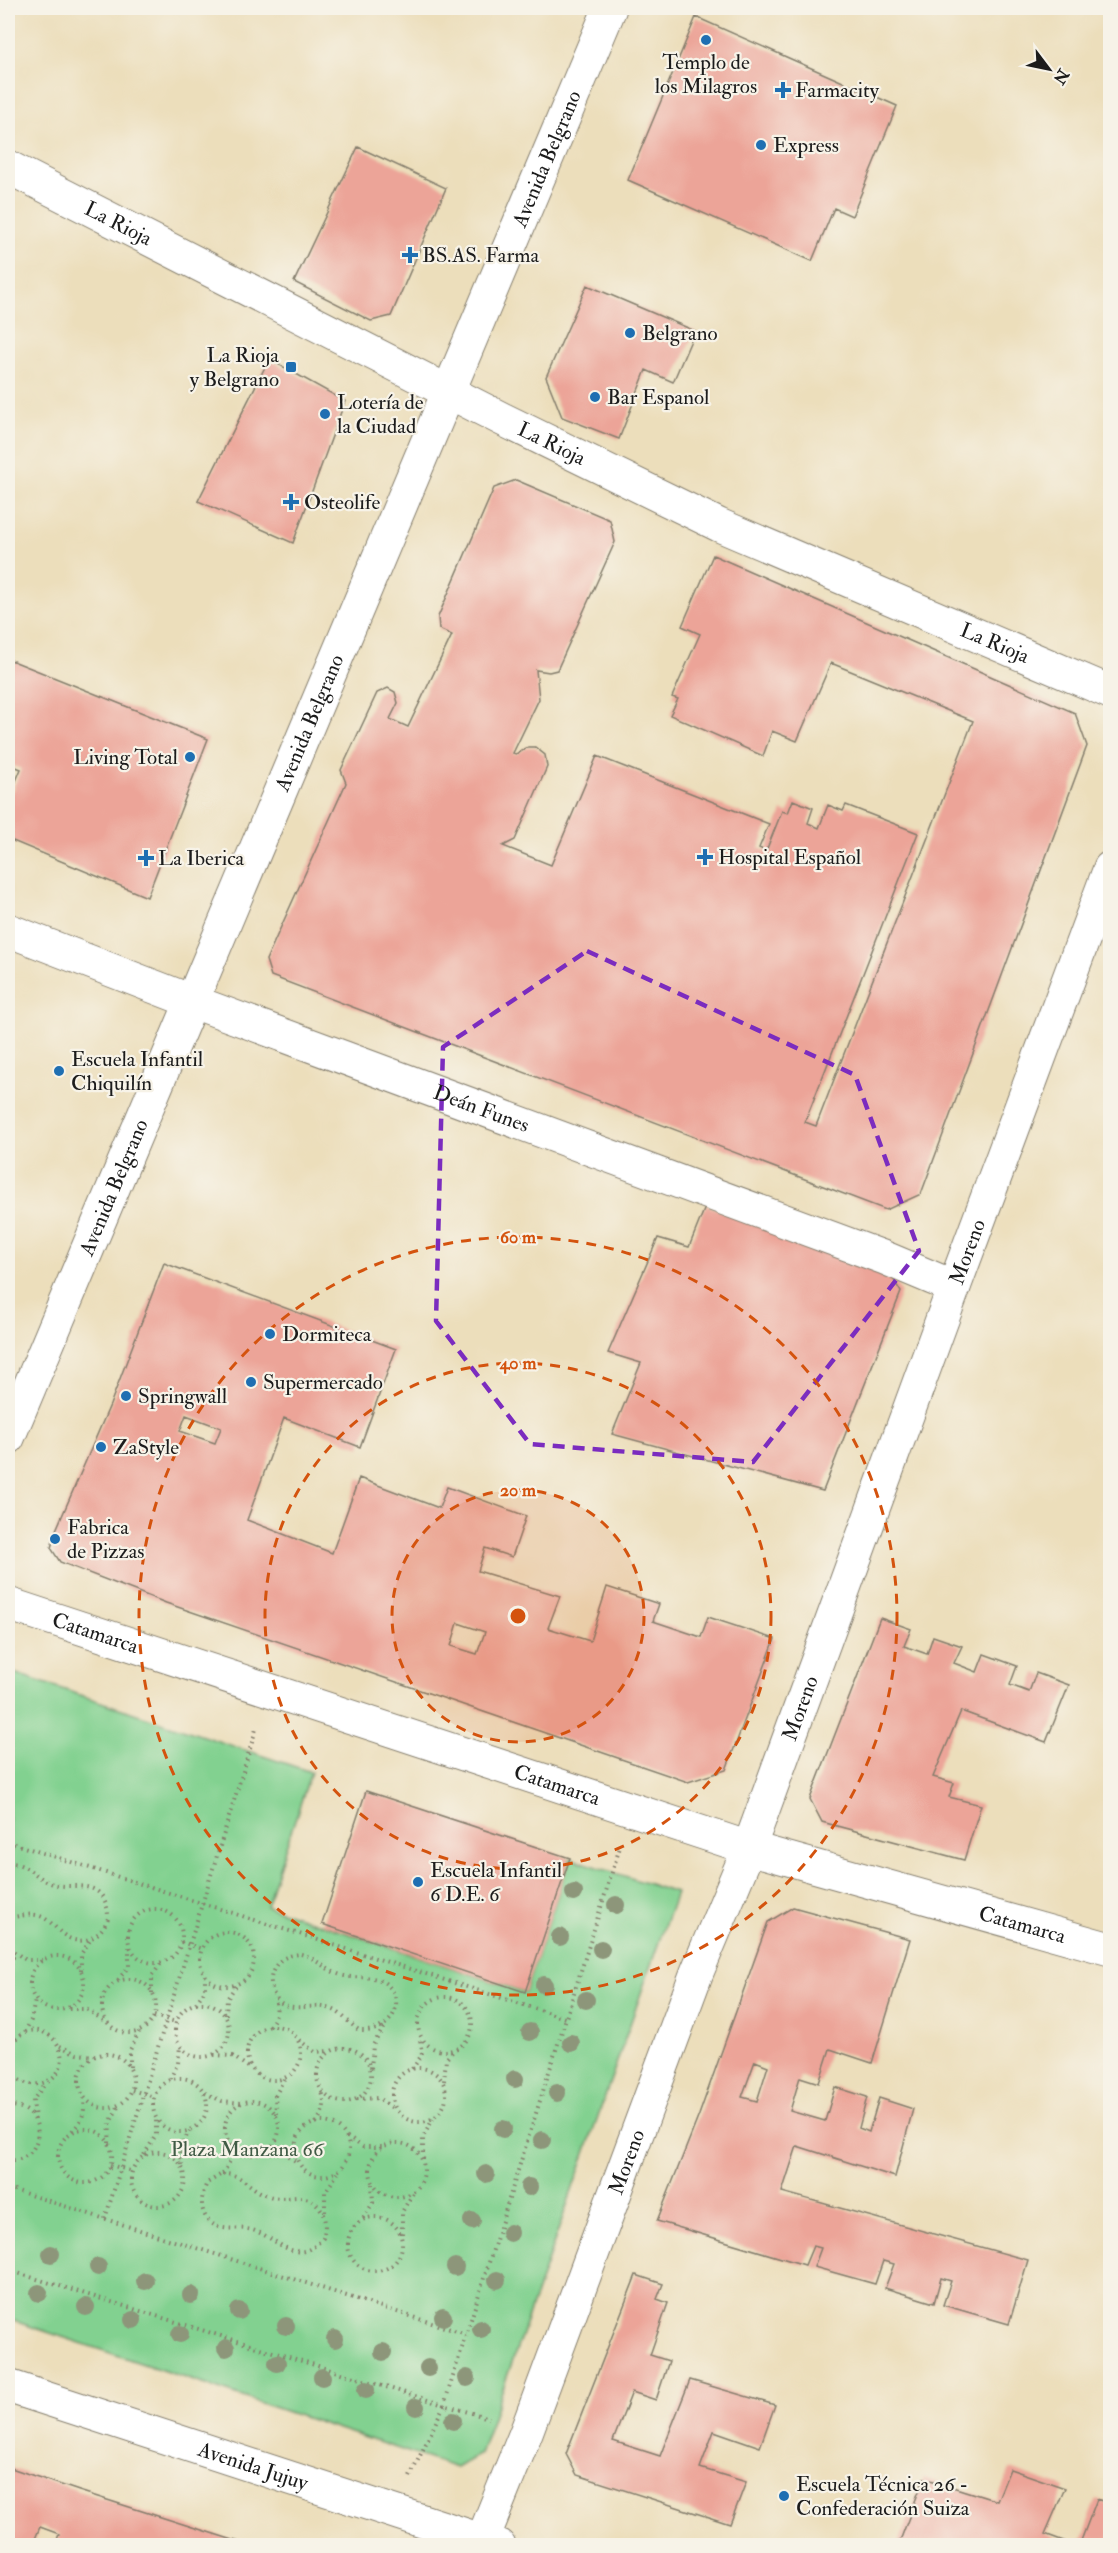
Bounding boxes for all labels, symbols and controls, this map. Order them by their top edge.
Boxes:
marker: Templo de los Milagros [699,33,713,47]
north arrow [1019,39,1079,99]
place label: Templo de los Milagros [655,49,757,100]
text: N [1048,64,1074,88]
place label: Farmacity [795,77,880,104]
marker: Farmacity [776,83,790,97]
street label: Avenida Belgrano [506,86,588,232]
place label: Express [773,132,839,159]
marker: Express [754,138,768,152]
street label: La Rioja [80,195,157,252]
place label: BS.AS. Farma [422,242,540,269]
marker: BS.AS. Farma [403,248,417,262]
place label: Belgrano [642,320,718,347]
marker: Belgrano [623,326,637,340]
place label: La Rioja y Belgrano [190,342,279,393]
marker: La Rioja y Belgrano [284,360,298,374]
place label: Bar Espanol [607,384,710,411]
place label: Lotería de la Ciudad [337,389,424,440]
marker: Bar Espanol [588,390,602,404]
marker: Lotería de la Ciudad [318,407,332,421]
street label: La Rioja [513,416,590,472]
place label: Osteolife [304,489,381,516]
marker: Osteolife [282,493,300,511]
street label: La Rioja [956,617,1034,670]
street label: Avenida Belgrano [268,651,350,796]
place label: Living Total [73,744,179,771]
marker: Living Total [183,750,197,764]
place label: Hospital Español [718,844,862,871]
place label: La Iberica [158,845,245,872]
marker: Hospital Español [696,848,714,866]
marker: La Iberica [139,851,153,865]
place label: Escuela Infantil Chiquilín [71,1046,204,1097]
marker: Escuela Infantil Chiquilín [52,1064,66,1078]
street label: Deán Funes [430,1079,533,1139]
street label: Avenida Belgrano [73,1115,155,1261]
street label: Moreno [943,1216,992,1288]
text: 60 m [500,1226,537,1249]
place label: Dormiteca [282,1321,372,1348]
marker: Dormiteca [263,1327,277,1341]
text: 40 m [499,1352,537,1375]
place label: Supermercado [263,1369,383,1396]
marker: Supermercado [244,1375,258,1389]
place label: Springwall [138,1383,228,1410]
marker: Springwall [119,1389,133,1403]
place label: ZaStyle [113,1434,179,1461]
marker: ZaStyle [94,1440,108,1454]
text: 20 m [500,1479,537,1502]
place label: Fabrica de Pizzas [67,1514,144,1565]
marker: Fabrica de Pizzas [48,1532,62,1546]
street label: Catamarca [49,1606,142,1660]
centre of rings [508,1606,528,1626]
street label: Moreno [776,1672,825,1745]
street label: Catamarca [510,1758,604,1812]
place label: Escuela Infantil 6 D.E. 6 [430,1857,563,1908]
marker: Escuela Infantil 6 D.E. 6 [411,1875,425,1889]
street label: Catamarca [976,1900,1069,1950]
street label: Moreno [603,2126,651,2199]
park label: Plaza Manzana 66 [170,2136,325,2163]
street label: Avenida Jujuy [194,2436,312,2497]
place label: Escuela Técnica 26 - Confederación Suiza [796,2471,970,2522]
marker: Escuela Técnica 26 - Confederación Suiza [777,2489,791,2503]

